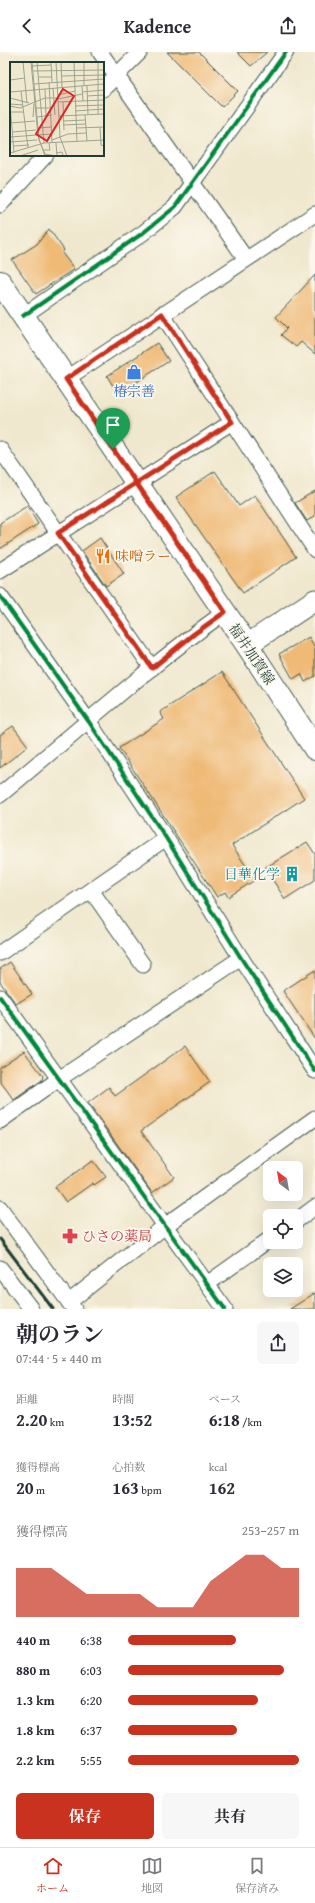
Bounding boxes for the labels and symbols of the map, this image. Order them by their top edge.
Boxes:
inset map [10,62,104,156]
shop icon: 椿宗善 [125,363,143,381]
place label: 椿宗善 [113,381,155,401]
pin [96,408,130,449]
place label: 味噌ラー [115,546,171,566]
restaurant icon: 味噌ラー [94,547,112,565]
street label: 福井加賀線 [224,619,280,689]
place label: 日華化学 [224,864,280,884]
building icon: 日華化学 [283,865,301,883]
north arrow [263,1161,303,1201]
place label: ひさの薬局 [82,1226,152,1246]
pharmacy icon: ひさの薬局 [61,1227,79,1245]

